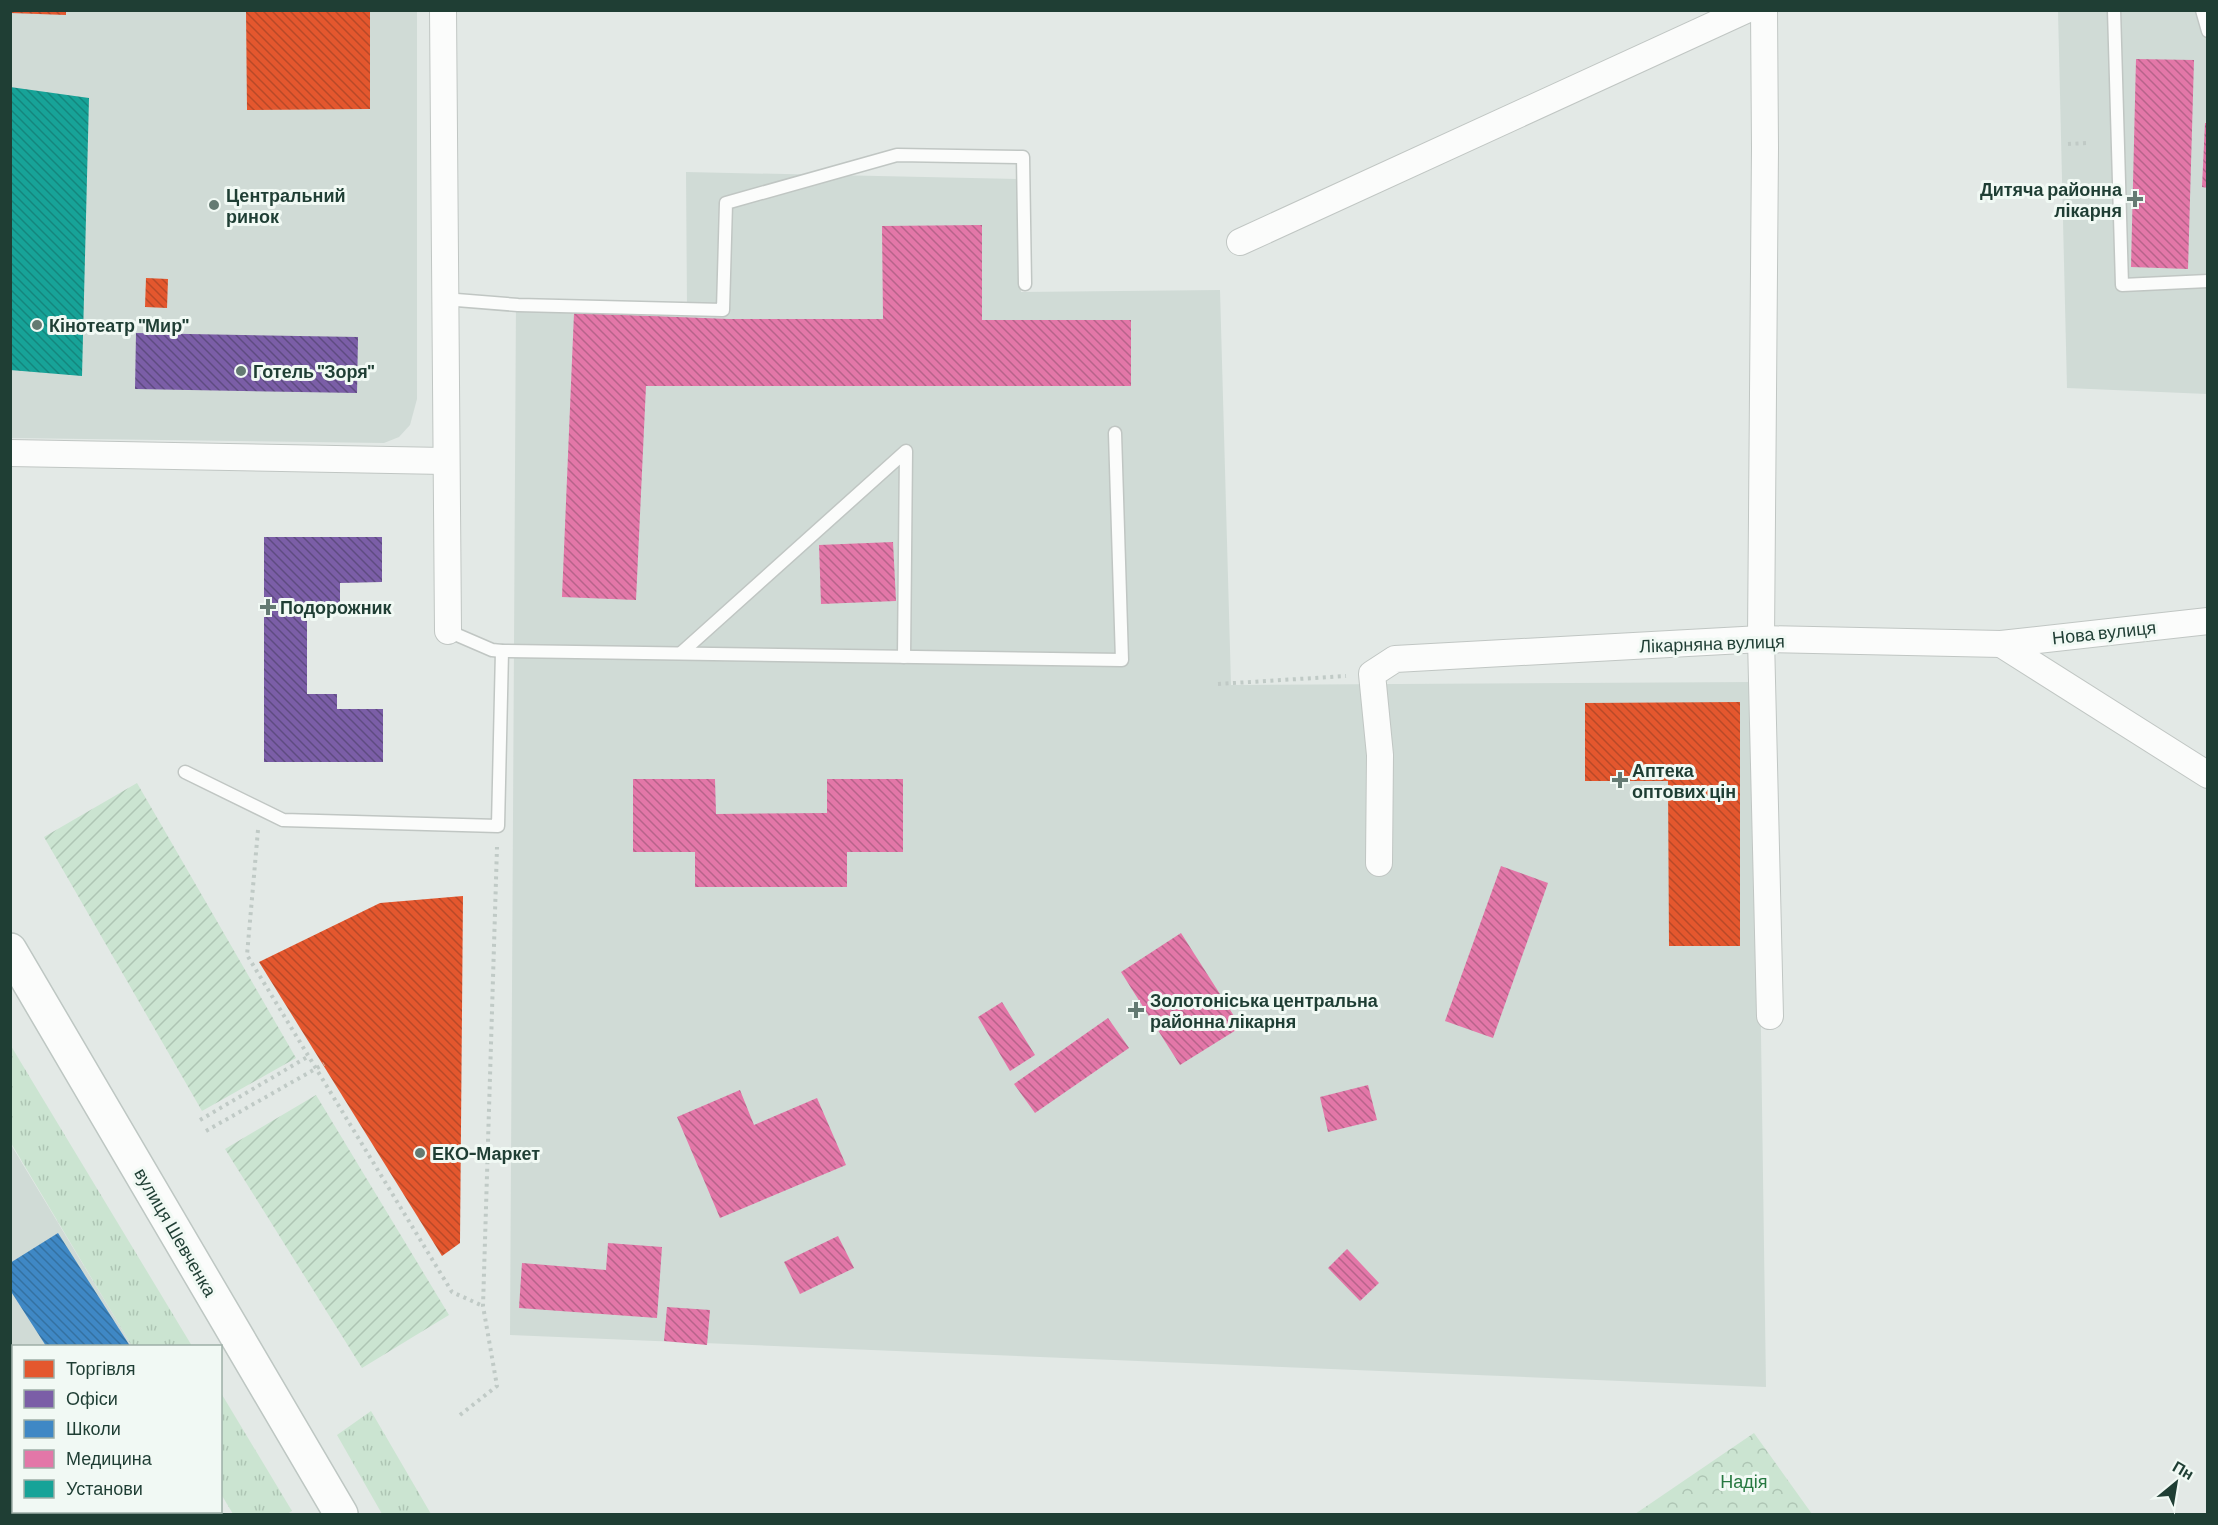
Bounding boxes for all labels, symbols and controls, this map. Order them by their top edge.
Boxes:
place label: Дитяча районна лікарня [1980,178,2123,221]
place label: Центральний ринок [226,184,346,227]
marker: Дитяча районна лікарня [2126,190,2144,208]
marker: Центральний ринок [207,198,221,212]
place label: Кінотеатр "Мир" [49,314,189,336]
marker: Кінотеатр "Мир" [30,318,44,332]
place label: Готель "Зоря" [253,360,375,382]
marker: Готель "Зоря" [234,364,248,378]
place label: Подорожник [280,596,393,618]
marker: Подорожник [261,600,275,614]
street label: Нова вулиця [2051,616,2157,648]
street label: Лікарняна вулиця [1639,629,1785,657]
place label: Аптека оптових цін [1632,759,1736,802]
marker: Аптека оптових цін [1613,773,1627,787]
place label: Золотоніська центральна районна лікарня [1150,989,1379,1032]
marker: Золотоніська центральна районна лікарня [1127,1001,1145,1019]
place label: ЕКО-Маркет [432,1142,540,1164]
marker: ЕКО-Маркет [413,1146,427,1160]
street label: вулиця Шевченка [130,1164,222,1301]
legend [12,1345,222,1513]
text: Торгівля [66,1357,136,1379]
text: Офіси [66,1387,118,1409]
text: Школи [66,1417,121,1439]
text: Медицина [66,1447,153,1469]
north arrow [2146,1453,2206,1513]
text: Пн [2170,1456,2198,1483]
park label: Надія [1720,1470,1768,1492]
text: Установи [66,1477,143,1499]

